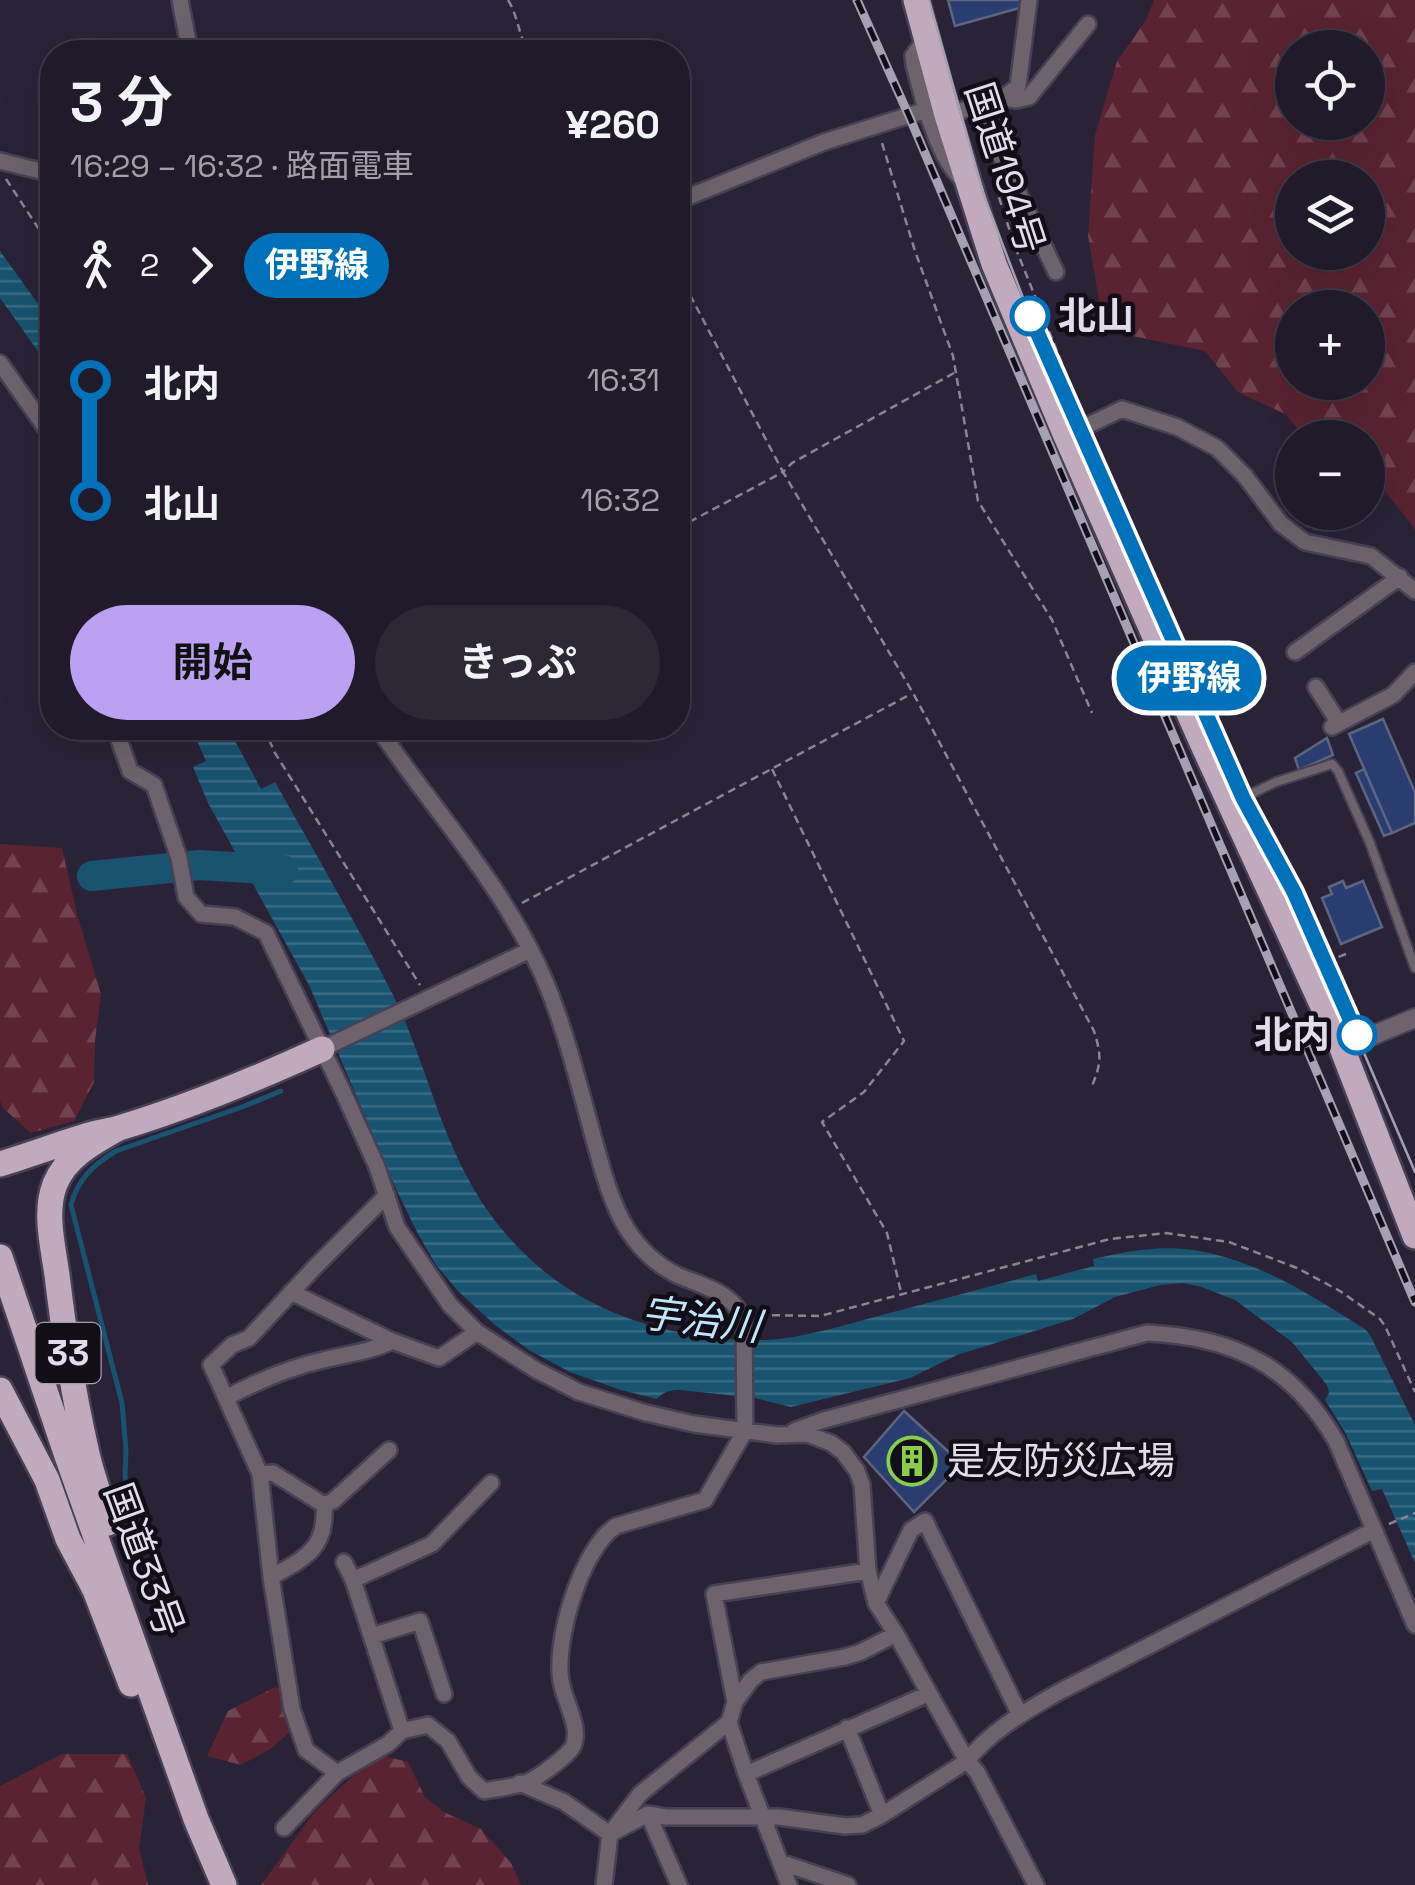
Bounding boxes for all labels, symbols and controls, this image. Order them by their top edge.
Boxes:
map controls [1275,30,1385,530]
button: locate [1275,30,1385,140]
text: 3 分 [70,67,172,137]
street label: 国道194号 [955,76,1055,260]
text: ¥260 [566,101,660,149]
text: 16:29 – 16:32 · 路面電車 [70,146,414,186]
button: layers [1275,160,1385,270]
icon: walk [70,238,125,293]
icon: forward [174,238,229,293]
text: 伊野線 [264,243,369,287]
text: 2 [140,245,159,285]
button: + [1275,290,1385,400]
place label: 北山 [1058,292,1134,340]
marker: 北山 [1011,297,1049,335]
text: 北内 [144,360,220,408]
text: 16:31 [587,360,660,400]
button: − [1275,420,1385,530]
text: 北山 [144,480,220,528]
text: 16:32 [580,480,660,520]
button: 開始 [70,605,355,720]
button: きっぷ [375,605,660,720]
line badge: 伊野線 [1132,646,1246,710]
text: 伊野線 [1136,656,1242,700]
place label: 北内 [1254,1011,1330,1059]
marker: 北内 [1338,1016,1376,1054]
water label: 宇治川 [638,1287,768,1353]
road number: 33 [36,1323,100,1383]
building icon: 是友防災広場 [886,1435,938,1487]
place label: 是友防災広場 [947,1437,1175,1485]
street label: 国道33号 [94,1477,194,1643]

